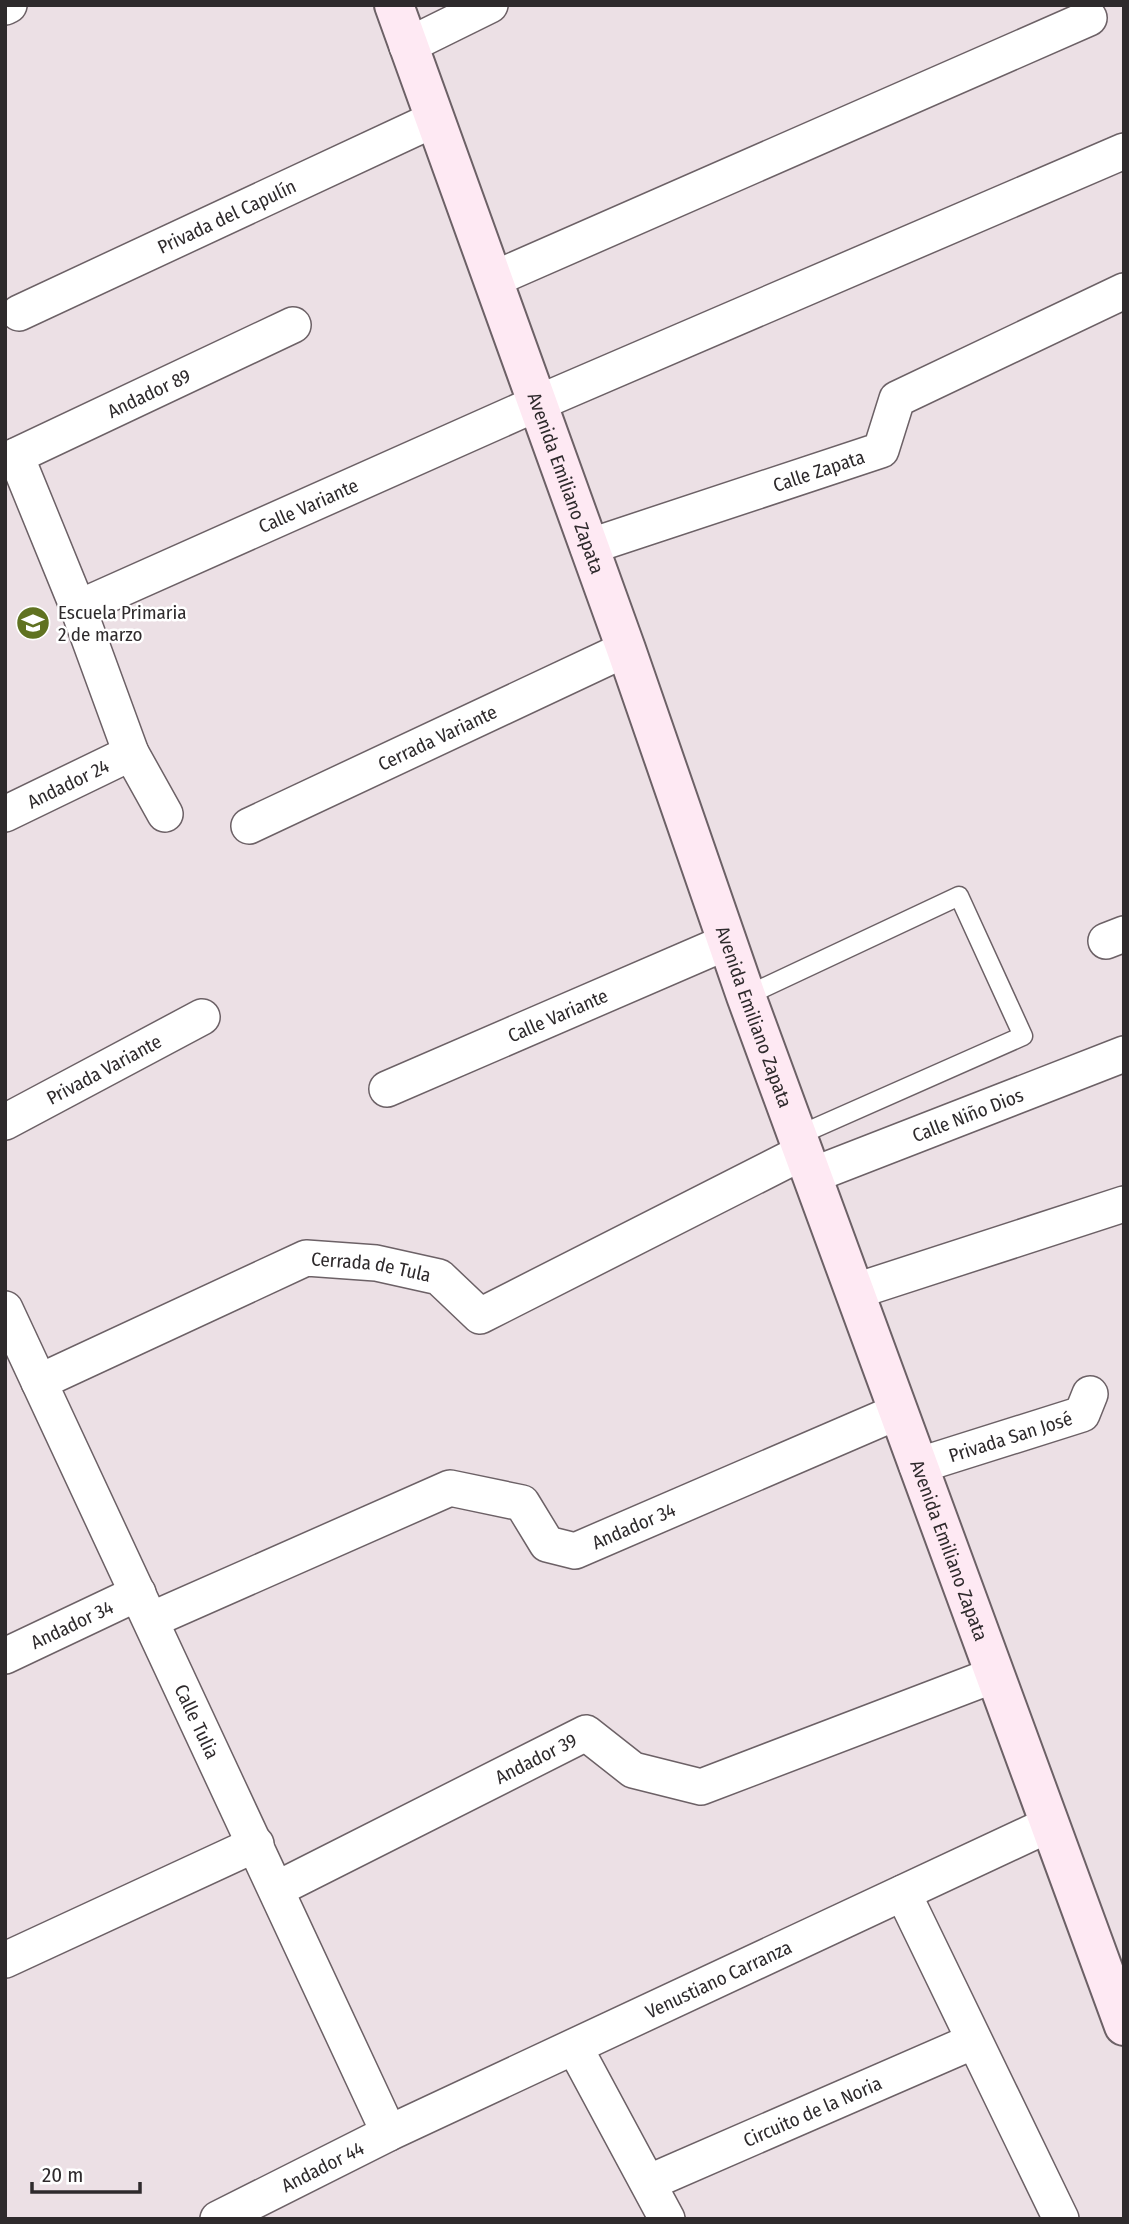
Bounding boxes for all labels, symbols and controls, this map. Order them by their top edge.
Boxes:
street label: Privada del Capulín [154,174,299,258]
street label: Andador 89 [103,364,194,423]
street label: Avenida Emiliano Zapata [523,389,609,577]
street label: Calle Zapata [770,445,867,496]
street label: Calle Variante [255,473,362,538]
place label: Escuela Primaria 2 de marzo [58,601,187,646]
school or university icon: Escuela Primaria 2 de marzo [14,604,52,642]
street label: Cerrada Variante [374,700,501,775]
street label: Andador 24 [23,754,113,813]
street label: Avenida Emiliano Zapata [711,923,797,1111]
street label: Calle Variante [504,983,611,1047]
street label: Privada Variante [42,1029,165,1109]
street label: Calle Niño Dios [909,1083,1026,1147]
street label: Cerrada de Tula [310,1247,433,1286]
street label: Privada San José [946,1406,1075,1467]
street label: Avenida Emiliano Zapata [906,1457,993,1644]
street label: Andador 34 [588,1498,679,1554]
street label: Andador 34 [27,1595,117,1654]
street label: Calle Tulia [170,1681,224,1762]
street label: Andador 39 [491,1728,581,1788]
street label: Venustiano Carranza [642,1935,795,2023]
street label: Circuito de la Noria [740,2071,885,2152]
street label: Andador 44 [278,2136,368,2197]
scale bar [32,2150,140,2194]
text: 20 m [42,2162,83,2188]

